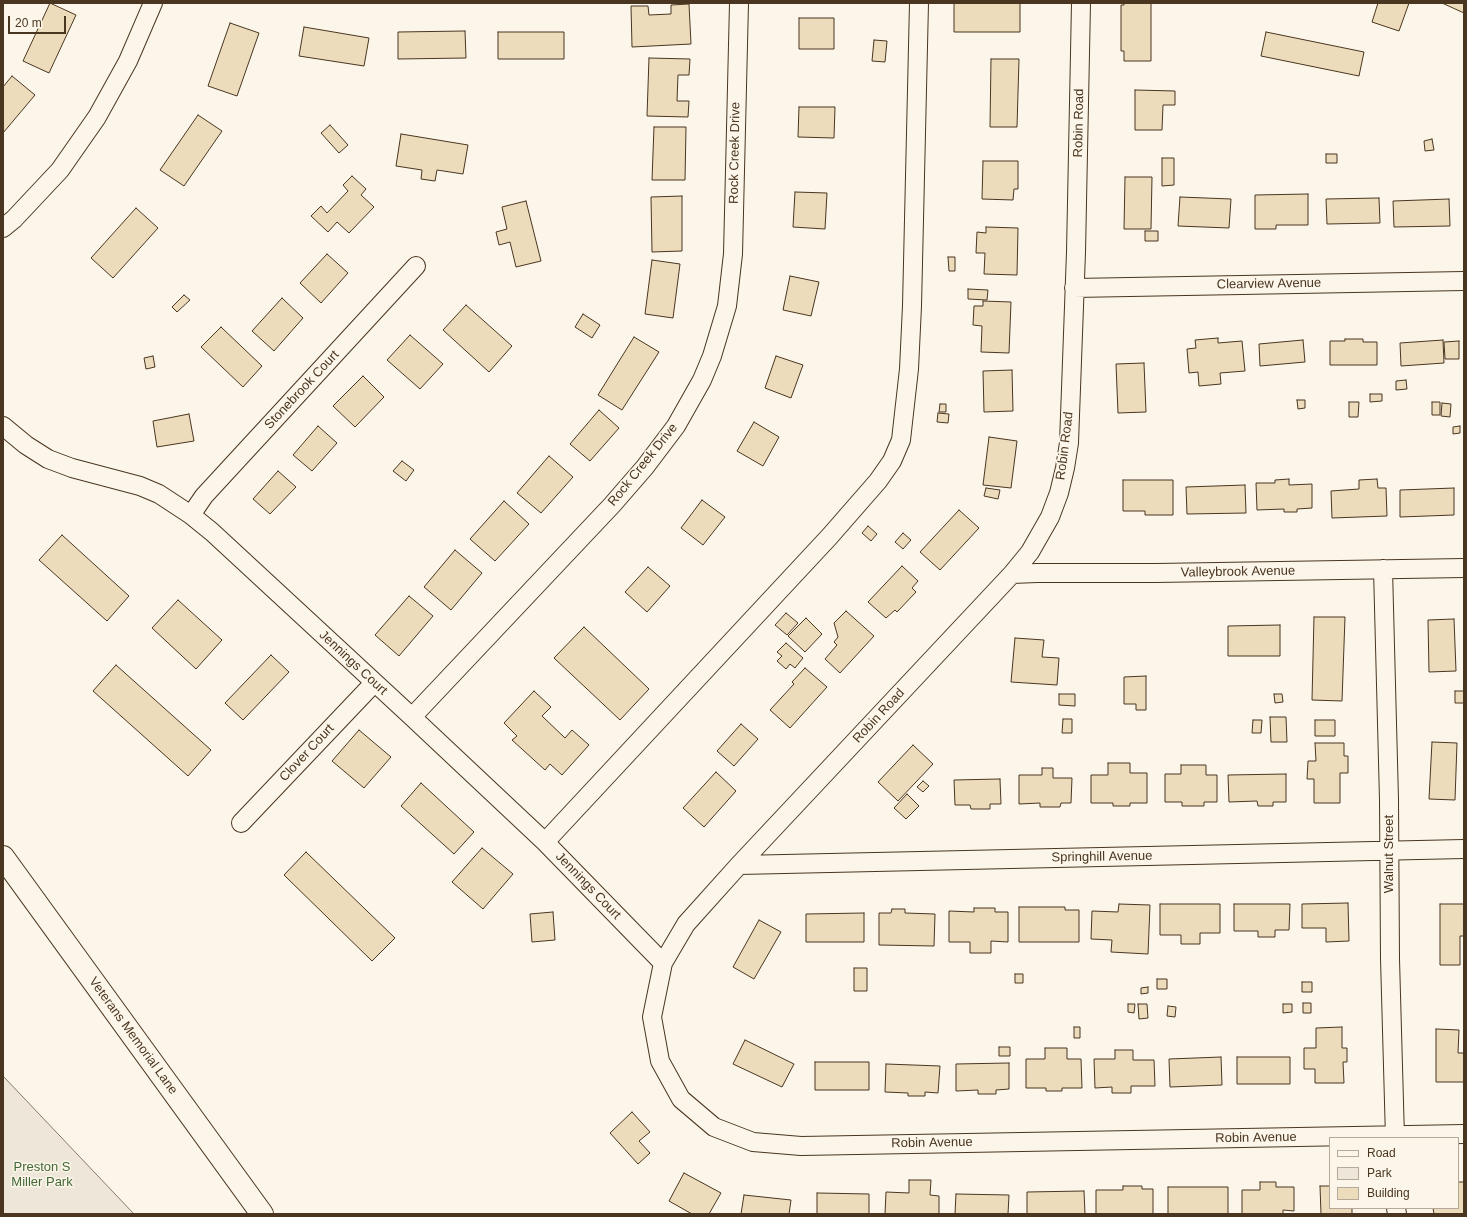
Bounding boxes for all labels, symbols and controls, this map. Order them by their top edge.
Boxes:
scale bar [10,8,68,34]
text: 20 m [15,16,42,30]
street label: Robin Road [1071,89,1087,157]
street label: Rock Creek Drive [726,102,744,204]
street label: Clearview Avenue [1217,275,1321,293]
street label: Stonebrook Court [262,347,342,433]
street label: Robin Road [1053,411,1077,481]
street label: Rock Creek Drive [605,421,681,509]
street label: Valleybrook Avenue [1181,563,1295,581]
street label: Jennings Court [316,627,390,699]
street label: Robin Road [850,686,908,746]
street label: Clover Court [276,721,338,785]
street label: Walnut Street [1381,815,1397,893]
street label: Springhill Avenue [1051,848,1153,866]
street label: Jennings Court [552,849,624,923]
street label: Veterans Memorial Lane [85,974,181,1098]
street label: Robin Avenue [1215,1129,1297,1147]
street label: Robin Avenue [891,1134,973,1152]
legend [1329,1137,1459,1209]
text: Road [1367,1146,1396,1160]
park label: Preston S Miller Park [11,1159,73,1190]
text: Park [1367,1166,1392,1180]
text: Building [1367,1186,1410,1200]

